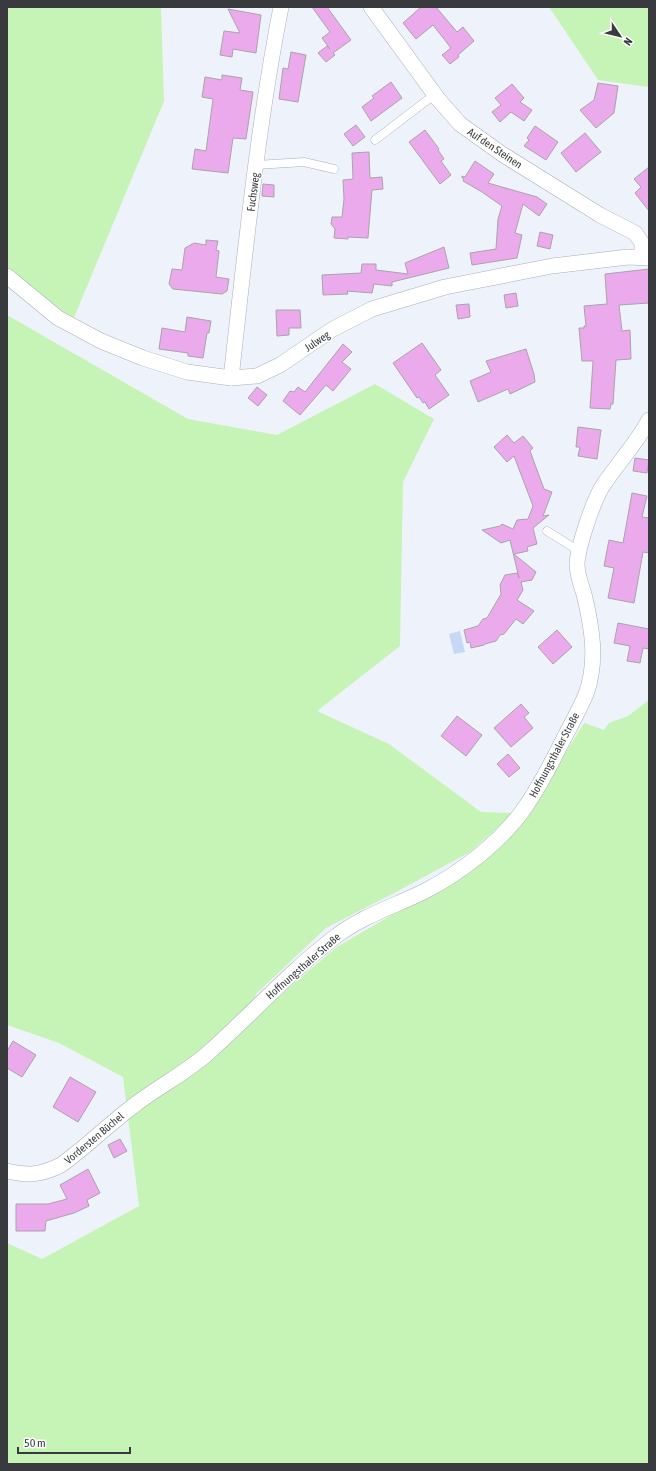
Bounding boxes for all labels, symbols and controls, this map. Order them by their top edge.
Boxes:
north arrow [600,16,640,56]
text: N [621,36,635,48]
street label: Auf den Steinen [465,125,525,171]
street label: Fuchsweg [245,172,261,212]
street label: Julweg [302,328,332,354]
street label: Hoffnungsthaler Straße [527,711,581,799]
street label: Hoffnungsthaler Straße [263,931,343,1001]
street label: Vordersten Büchel [62,1110,126,1166]
scale bar [18,1429,130,1455]
text: 50 m [24,1436,46,1450]

